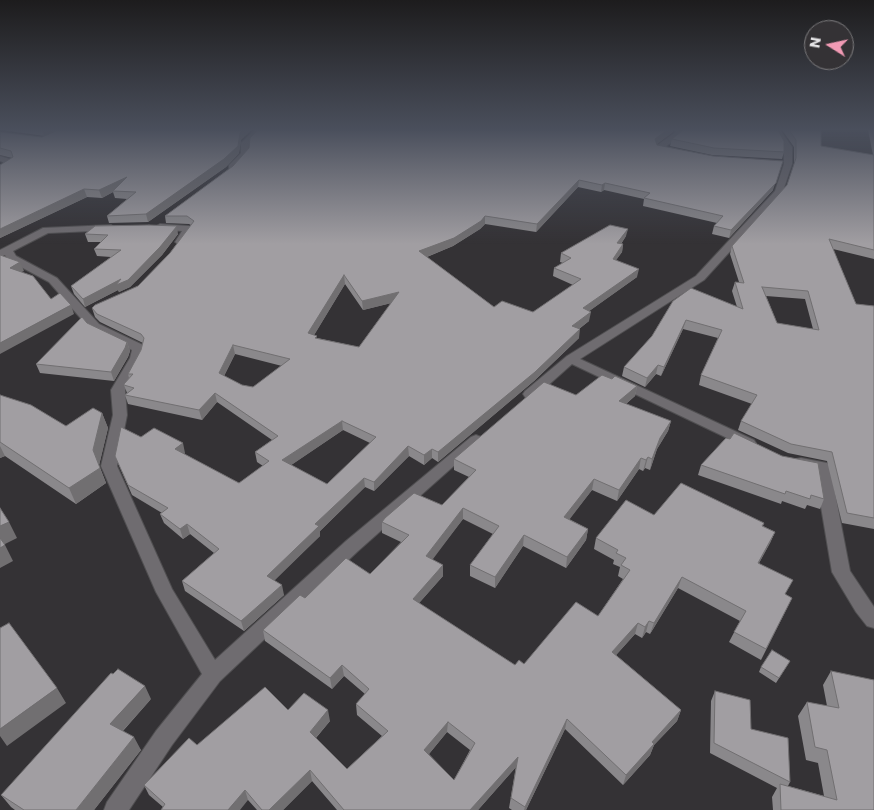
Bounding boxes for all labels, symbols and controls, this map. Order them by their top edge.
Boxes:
north arrow [804,20,854,70]
text: N [804,36,826,49]

